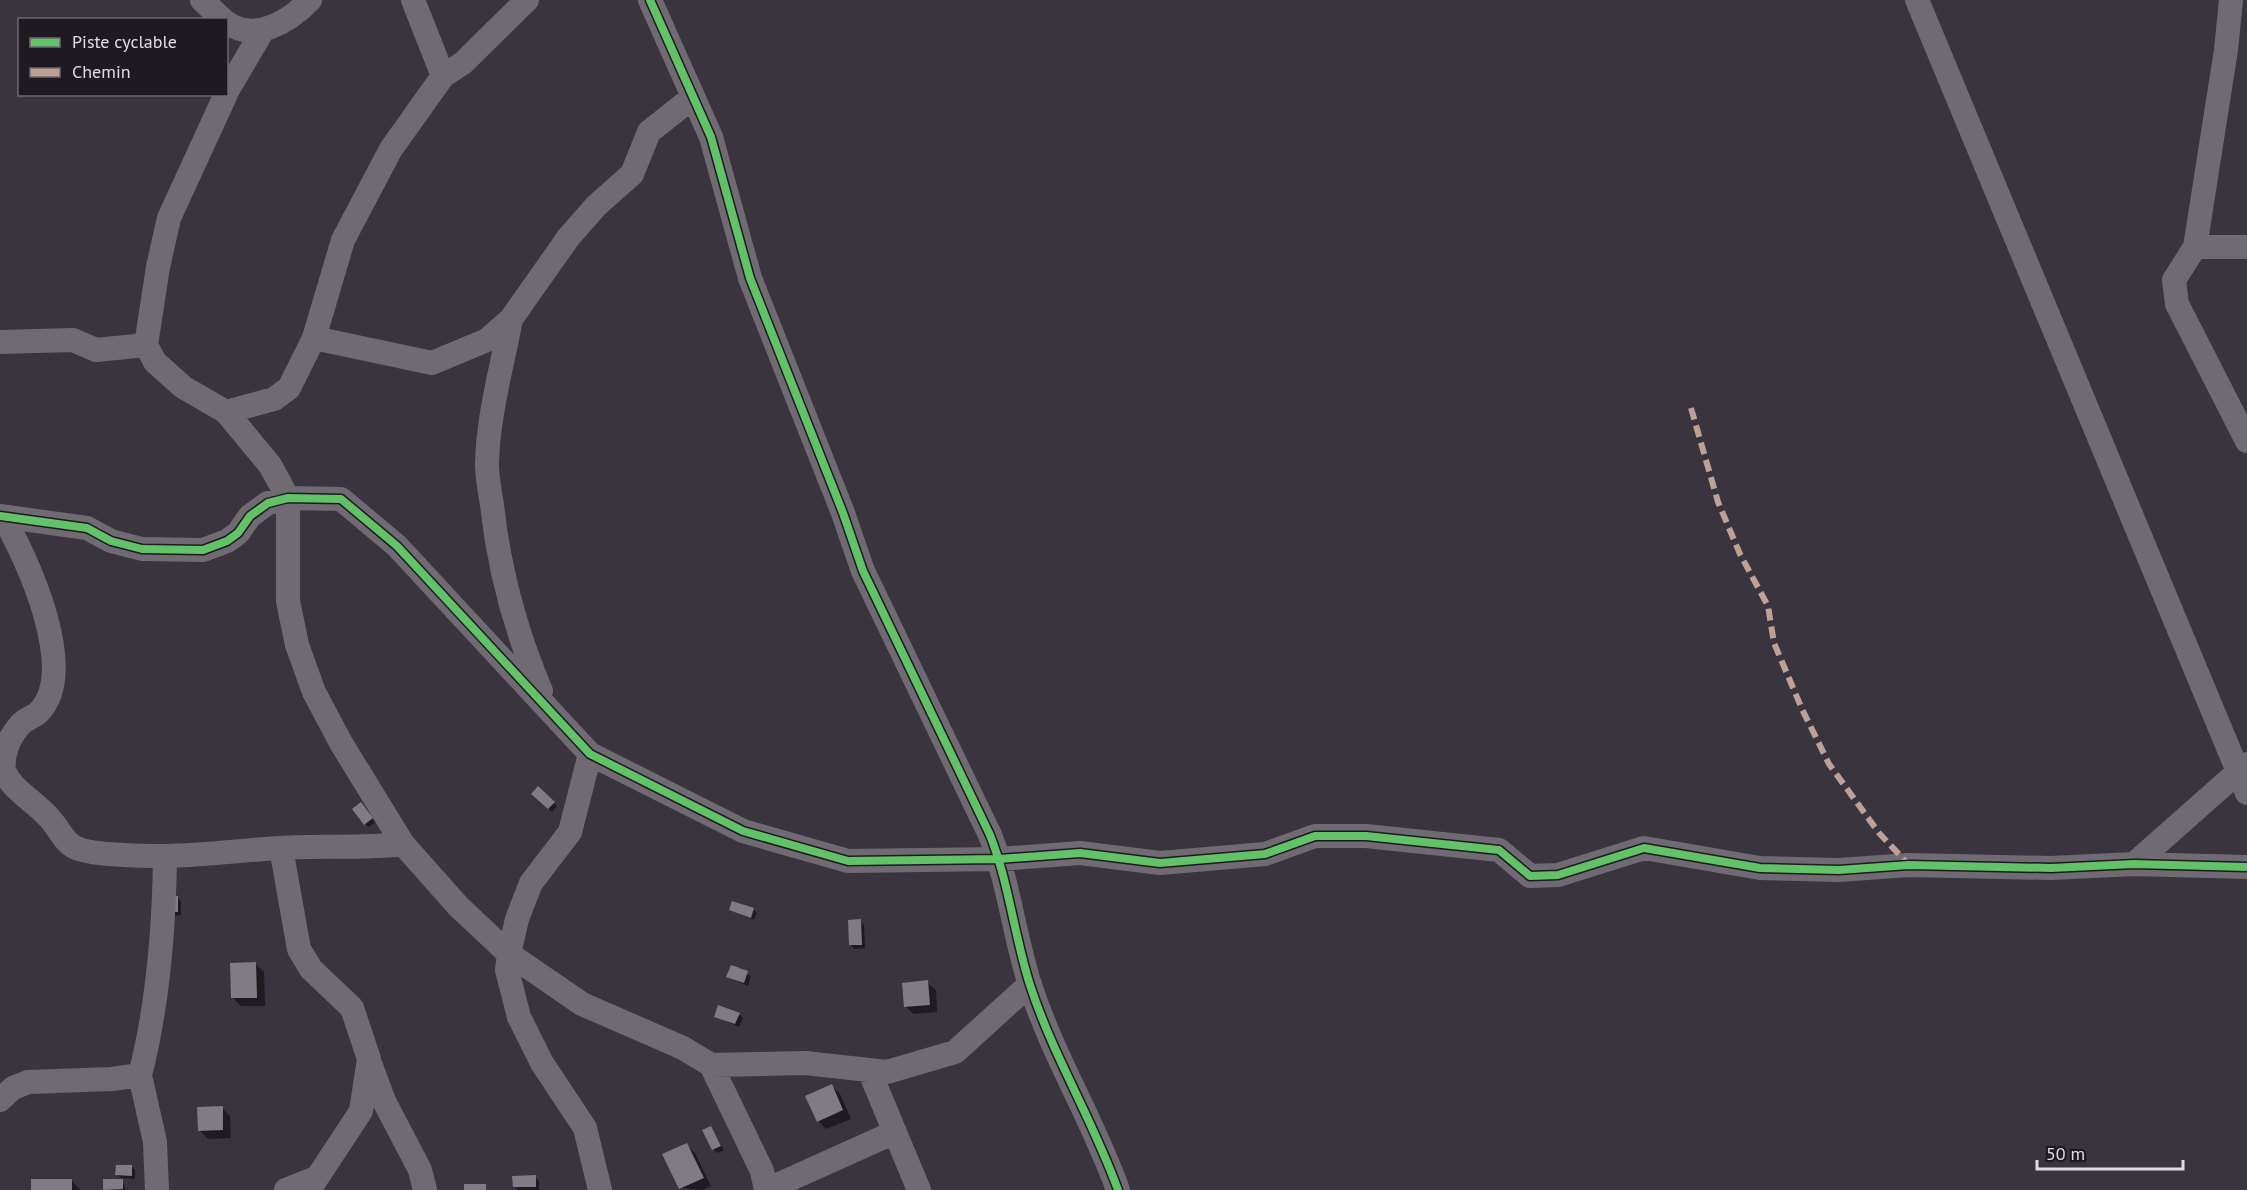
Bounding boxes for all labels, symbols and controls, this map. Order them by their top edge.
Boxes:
legend [18,18,228,96]
text: Piste cyclable [72,30,177,53]
text: Chemin [72,60,131,83]
scale bar [2037,1133,2182,1171]
text: 50 m [2046,1142,2085,1165]

